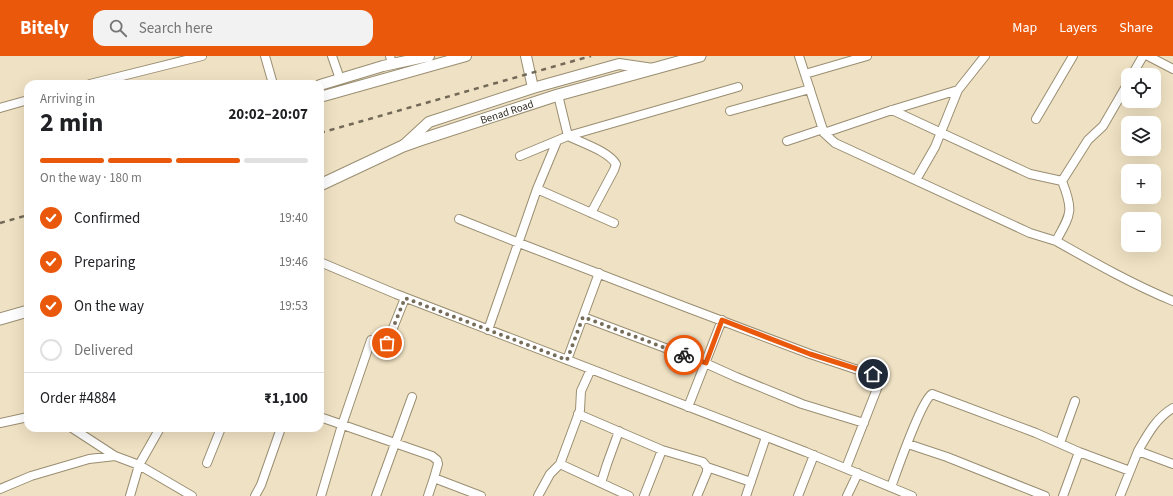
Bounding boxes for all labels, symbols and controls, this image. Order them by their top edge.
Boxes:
search box [93,10,373,46]
text: Bitely [20,15,69,42]
icon: search [107,17,129,39]
text: Search here [139,18,213,39]
text: Map [1012,18,1037,38]
text: Layers [1059,18,1097,38]
text: Share [1119,18,1153,38]
map controls [1121,68,1161,252]
button: locate [1121,68,1161,108]
text: Arriving in [40,90,95,108]
street label: Benad Road [478,96,535,127]
text: 2 min [40,104,103,141]
text: 20:02–20:07 [228,104,308,125]
button: layers [1121,116,1161,156]
button: + [1121,164,1161,204]
text: On the way · 180 m [40,169,142,187]
icon: check [40,207,62,229]
text: Confirmed [74,208,140,229]
text: 19:40 [279,209,308,227]
button: − [1121,212,1161,252]
icon: check [40,251,62,273]
text: Preparing [74,252,135,273]
text: 19:46 [279,253,308,271]
icon: check [40,295,62,317]
text: On the way [74,296,144,317]
text: 19:53 [279,297,308,315]
pin [370,326,404,360]
icon: bag [376,332,398,354]
courier [664,335,704,375]
text: Delivered [74,340,133,361]
icon: bike [673,344,695,366]
pin [856,357,890,391]
icon: home [862,363,884,385]
text: Order #4884 [40,388,116,409]
text: ₹1,100 [264,388,308,409]

